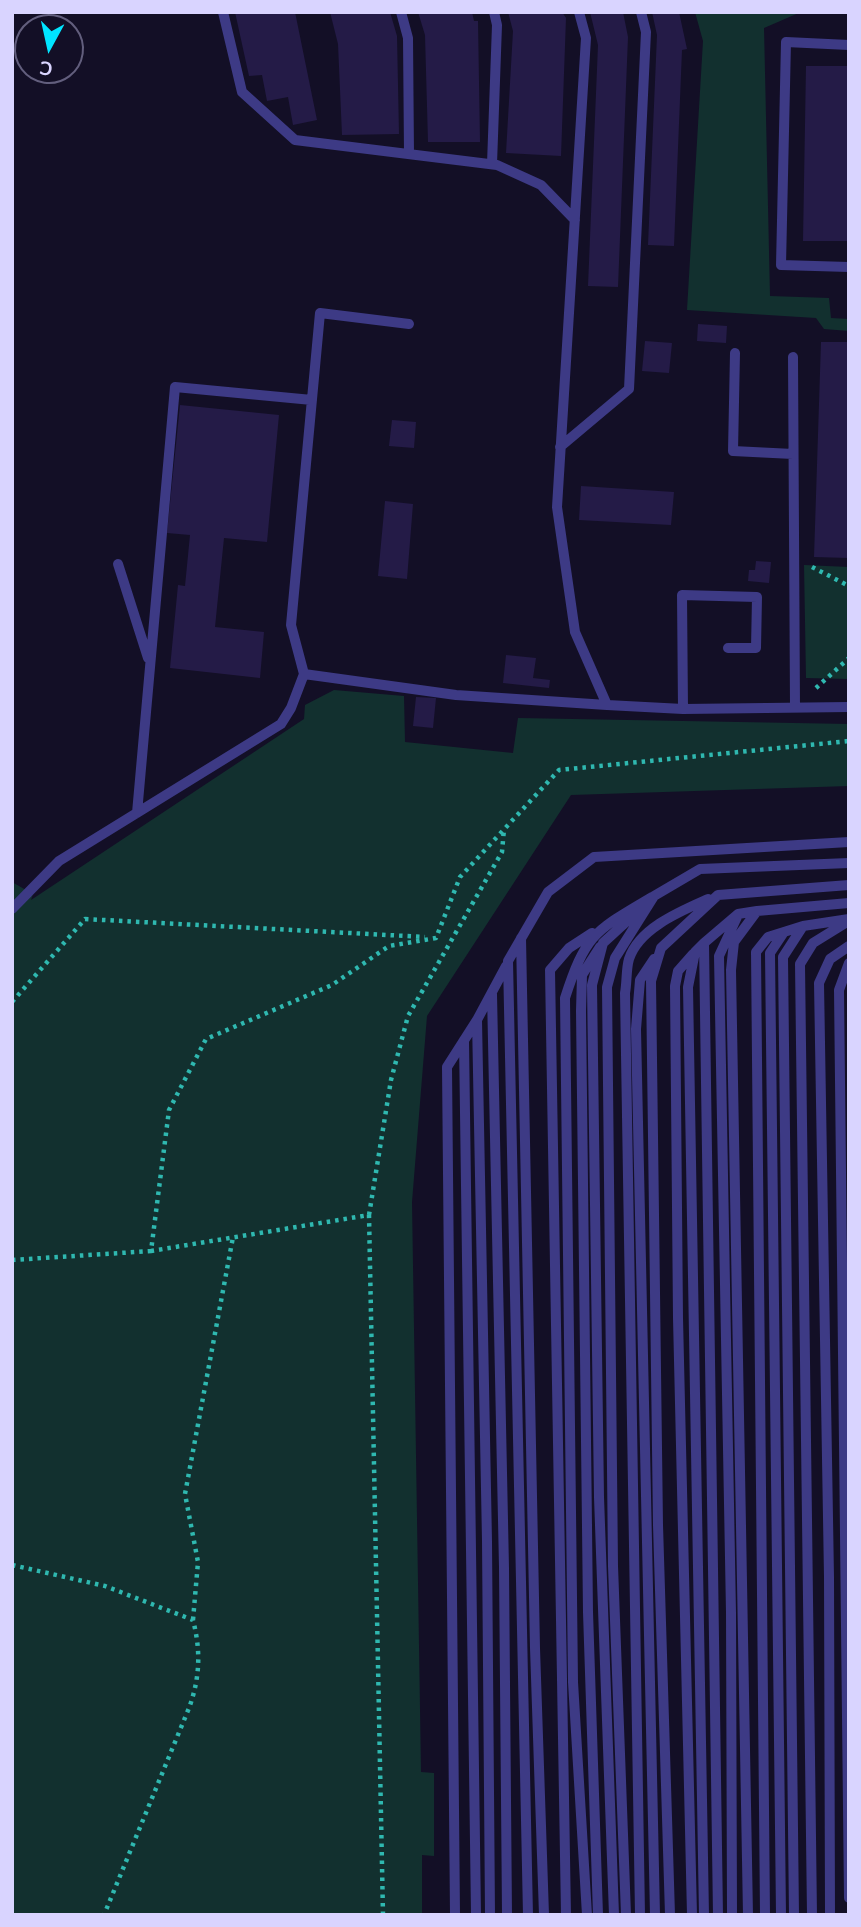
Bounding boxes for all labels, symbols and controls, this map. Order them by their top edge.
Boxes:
north arrow [14,14,84,84]
text: С [38,54,55,82]

